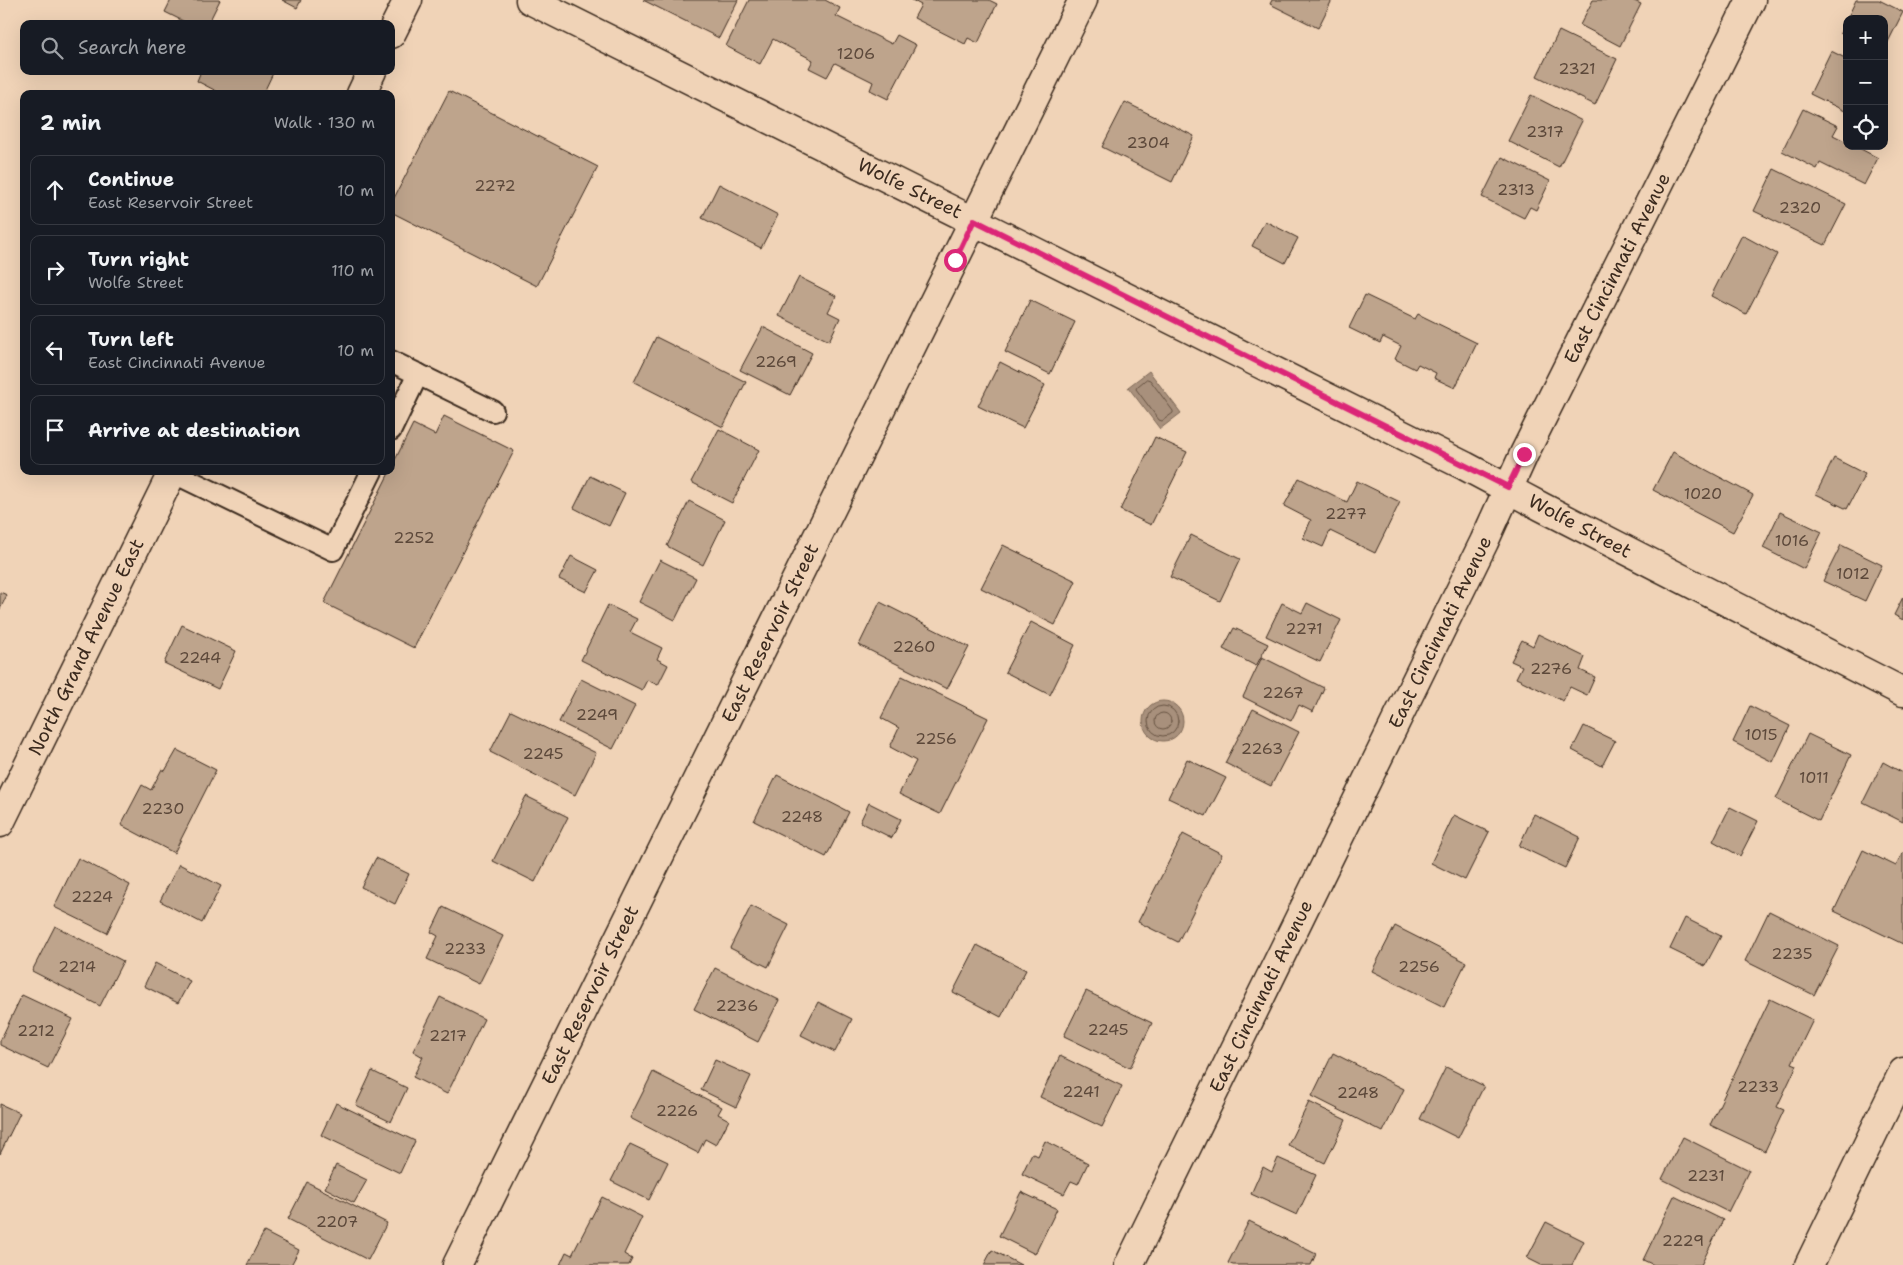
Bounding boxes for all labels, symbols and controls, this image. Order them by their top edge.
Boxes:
map controls [1843,15,1888,150]
button: + [1843,15,1888,60]
search box [20,20,395,75]
icon: search [38,34,66,62]
text: Search here [78,35,187,60]
house number: 1206 [837,43,875,64]
house number: 2321 [1558,58,1596,79]
button: − [1843,60,1888,105]
button: locate [1843,105,1888,150]
text: 2 min [40,109,101,137]
text: Walk · 130 m [274,112,375,133]
house number: 2317 [1526,121,1564,142]
house number: 2304 [1126,132,1170,153]
street label: Wolfe Street [853,152,967,224]
text: Continue [88,167,174,192]
street label: East Cincinnati Avenue [1558,168,1676,368]
house number: 2272 [474,175,516,196]
icon: ahead [41,176,69,204]
house number: 2313 [1497,179,1535,200]
text: 10 m [337,180,374,201]
text: East Reservoir Street [88,192,253,213]
house number: 2320 [1779,197,1821,218]
text: Turn right [88,247,189,272]
route start [944,249,967,272]
icon: right [41,256,69,284]
text: 110 m [331,260,374,281]
text: Wolfe Street [88,272,184,293]
text: Turn left [88,327,174,352]
icon: left [41,336,69,364]
text: 10 m [337,340,374,361]
house number: 2269 [755,351,797,372]
text: East Cincinnati Avenue [88,352,266,373]
icon: arrive [41,416,69,444]
text: Arrive at destination [88,418,300,443]
route end [1513,443,1536,466]
house number: 1020 [1684,483,1722,504]
street label: Wolfe Street [1524,488,1636,564]
house number: 2277 [1325,503,1367,524]
house number: 2252 [393,527,435,548]
house number: 1016 [1775,530,1809,551]
street label: East Cincinnati Avenue [1383,532,1497,732]
street label: North Grand Avenue East [22,534,150,760]
street label: East Reservoir Street [716,539,824,727]
house number: 1012 [1836,563,1870,584]
house number: 2271 [1285,618,1323,639]
house number: 2260 [893,636,935,657]
house number: 2244 [179,647,221,668]
house number: 2276 [1530,658,1572,679]
house number: 2267 [1262,682,1304,703]
house number: 2249 [576,704,618,725]
house number: 1015 [1744,724,1778,745]
house number: 2256 [915,728,957,749]
house number: 2263 [1241,738,1283,759]
house number: 2245 [522,743,564,764]
house number: 1011 [1799,767,1829,788]
house number: 2230 [142,798,184,819]
house number: 2248 [781,806,823,827]
house number: 2224 [71,886,113,907]
street label: East Cincinnati Avenue [1204,896,1318,1096]
street label: East Reservoir Street [536,901,644,1089]
house number: 2233 [444,938,486,959]
house number: 2235 [1771,943,1813,964]
house number: 2214 [58,956,96,977]
house number: 2256 [1398,956,1440,977]
house number: 2236 [716,995,758,1016]
house number: 2245 [1087,1019,1129,1040]
house number: 2212 [17,1020,55,1041]
house number: 2217 [429,1025,467,1046]
house number: 2233 [1737,1076,1779,1097]
house number: 2241 [1062,1081,1100,1102]
house number: 2248 [1337,1082,1379,1103]
house number: 2226 [656,1100,698,1121]
house number: 2231 [1687,1165,1725,1186]
house number: 2207 [316,1211,358,1232]
house number: 2229 [1662,1230,1704,1251]

